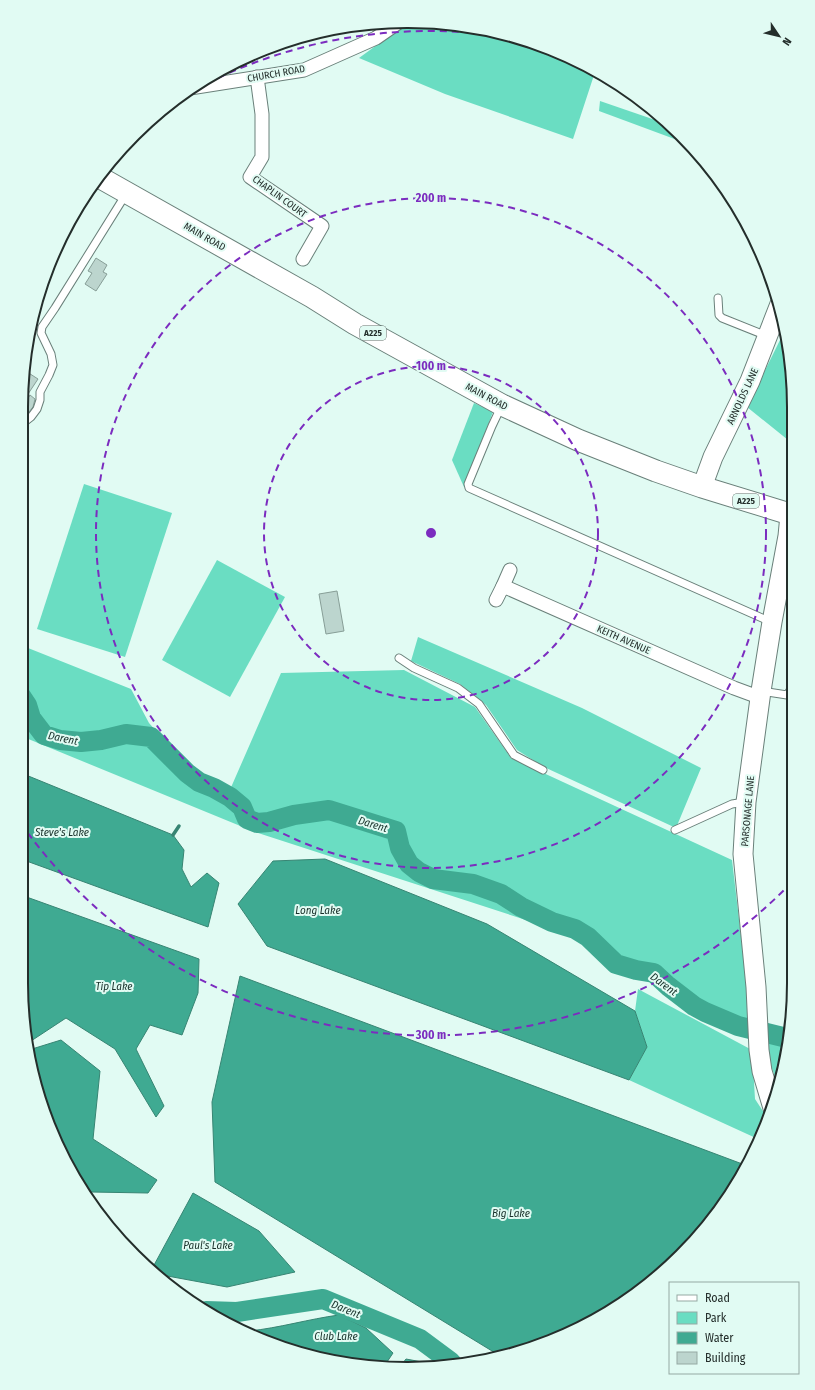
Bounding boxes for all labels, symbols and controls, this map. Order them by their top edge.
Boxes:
north arrow [759,16,799,56]
text: N [780,35,794,48]
street label: CHURCH ROAD [246,63,306,85]
street label: CHAPLIN COURT [250,173,309,221]
text: 200 m [415,191,446,205]
street label: MAIN ROAD [182,220,228,254]
road number: A225 [360,326,386,340]
text: 100 m [416,359,446,373]
street label: ARNOLDS LANE [725,366,761,427]
street label: MAIN ROAD [463,381,510,413]
road number: A225 [733,494,759,508]
centre of rings [424,526,438,540]
street label: KEITH AVENUE [595,623,652,657]
water label: Darent [47,729,79,748]
street label: PARSONAGE LANE [739,775,757,847]
water label: Darent [357,814,390,835]
water label: Steve's Lake [34,826,89,839]
water label: Long Lake [295,904,341,917]
water label: Darent [648,970,680,999]
water label: Tip Lake [95,980,133,993]
text: 300 m [415,1028,446,1042]
water label: Big Lake [492,1207,530,1220]
water label: Paul's Lake [183,1239,233,1252]
legend [669,1282,799,1374]
text: Road [705,1291,730,1305]
water label: Darent [329,1298,363,1321]
text: Park [705,1311,727,1325]
water label: Club Lake [314,1330,358,1343]
text: Water [705,1331,734,1345]
text: Building [705,1351,746,1365]

